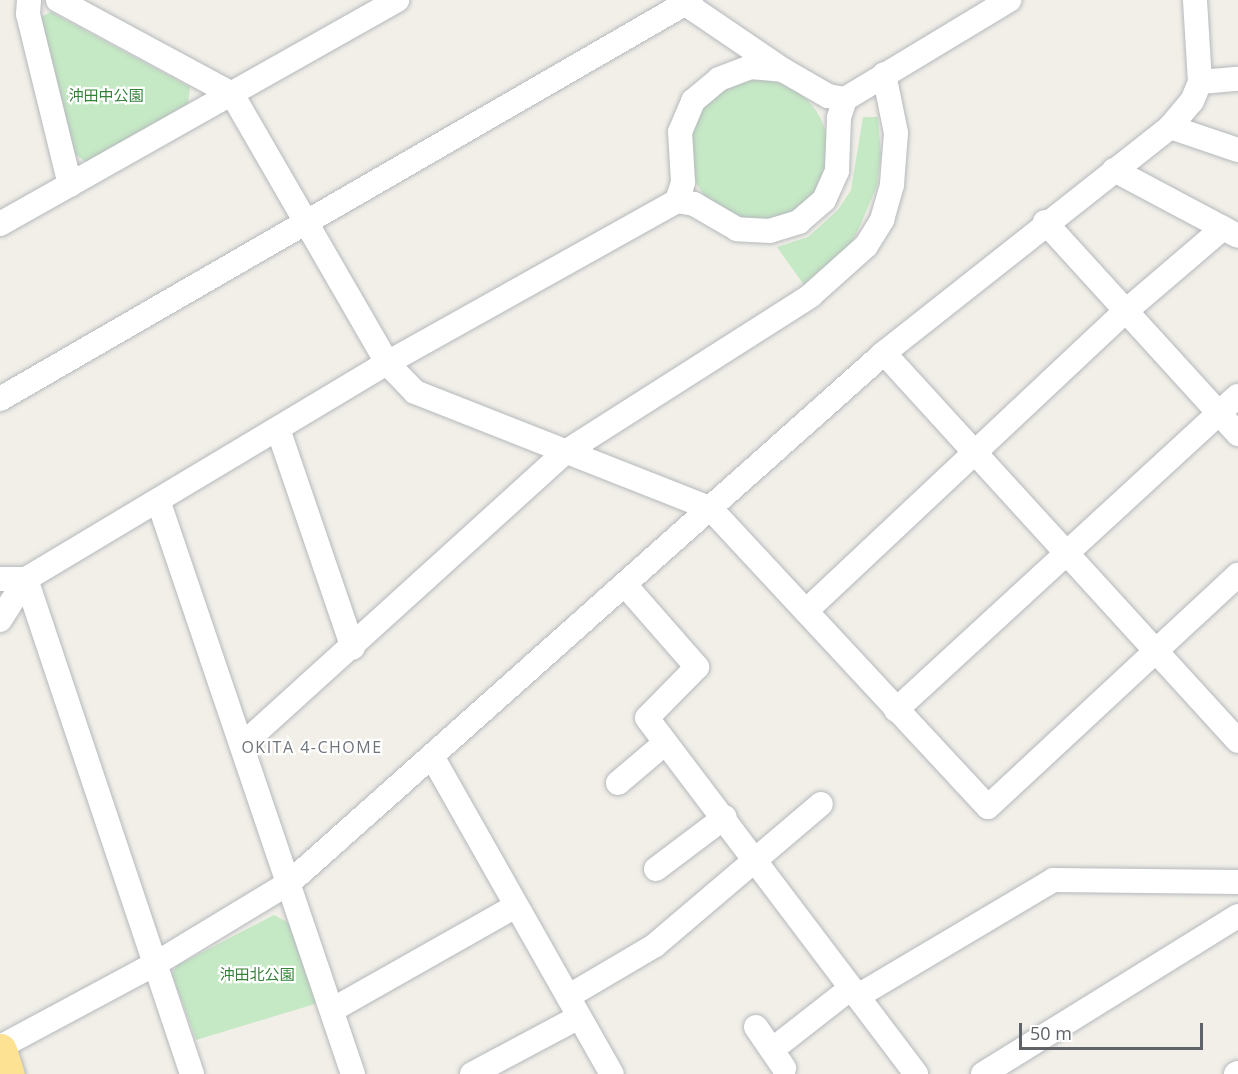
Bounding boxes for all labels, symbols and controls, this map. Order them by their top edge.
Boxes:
park label: 沖田中公園 [69,87,143,105]
district label: OKITA 4-CHOME [241,737,383,757]
park label: 沖田北公園 [220,966,294,984]
scale bar [1022,1011,1206,1049]
text: 50 m [1030,1021,1072,1045]

